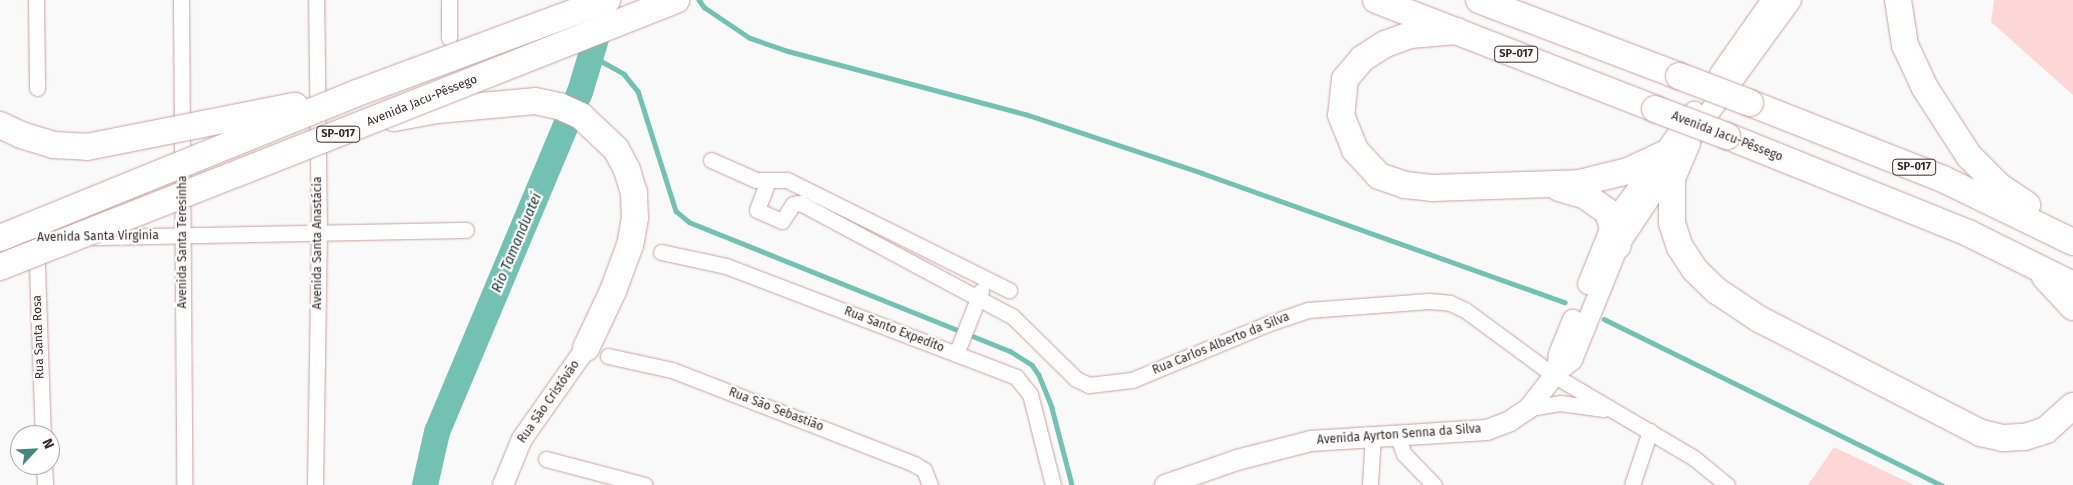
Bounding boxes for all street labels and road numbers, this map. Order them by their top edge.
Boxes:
road number: SP-017 [1494,46,1538,62]
street label: Avenida Jacu-Pêssego [365,72,479,130]
street label: Avenida Jacu-Pêssego [1669,109,1785,165]
road number: SP-017 [316,126,360,142]
road number: SP-017 [1892,158,1936,176]
street label: Avenida Santa Teresinha [176,175,190,309]
street label: Avenida Santa Anastácia [311,177,325,309]
street label: Avenida Santa Virginia [37,229,159,245]
street label: Rua Santa Rosa [30,295,48,379]
street label: Rua Santo Expedito [842,304,946,356]
street label: Rua Carlos Alberto da Silva [1150,310,1292,378]
street label: Rua São Cristóvão [515,358,583,446]
street label: Rua São Sebastião [726,385,826,435]
street label: Avenida Ayrton Senna da Silva [1316,422,1482,448]

